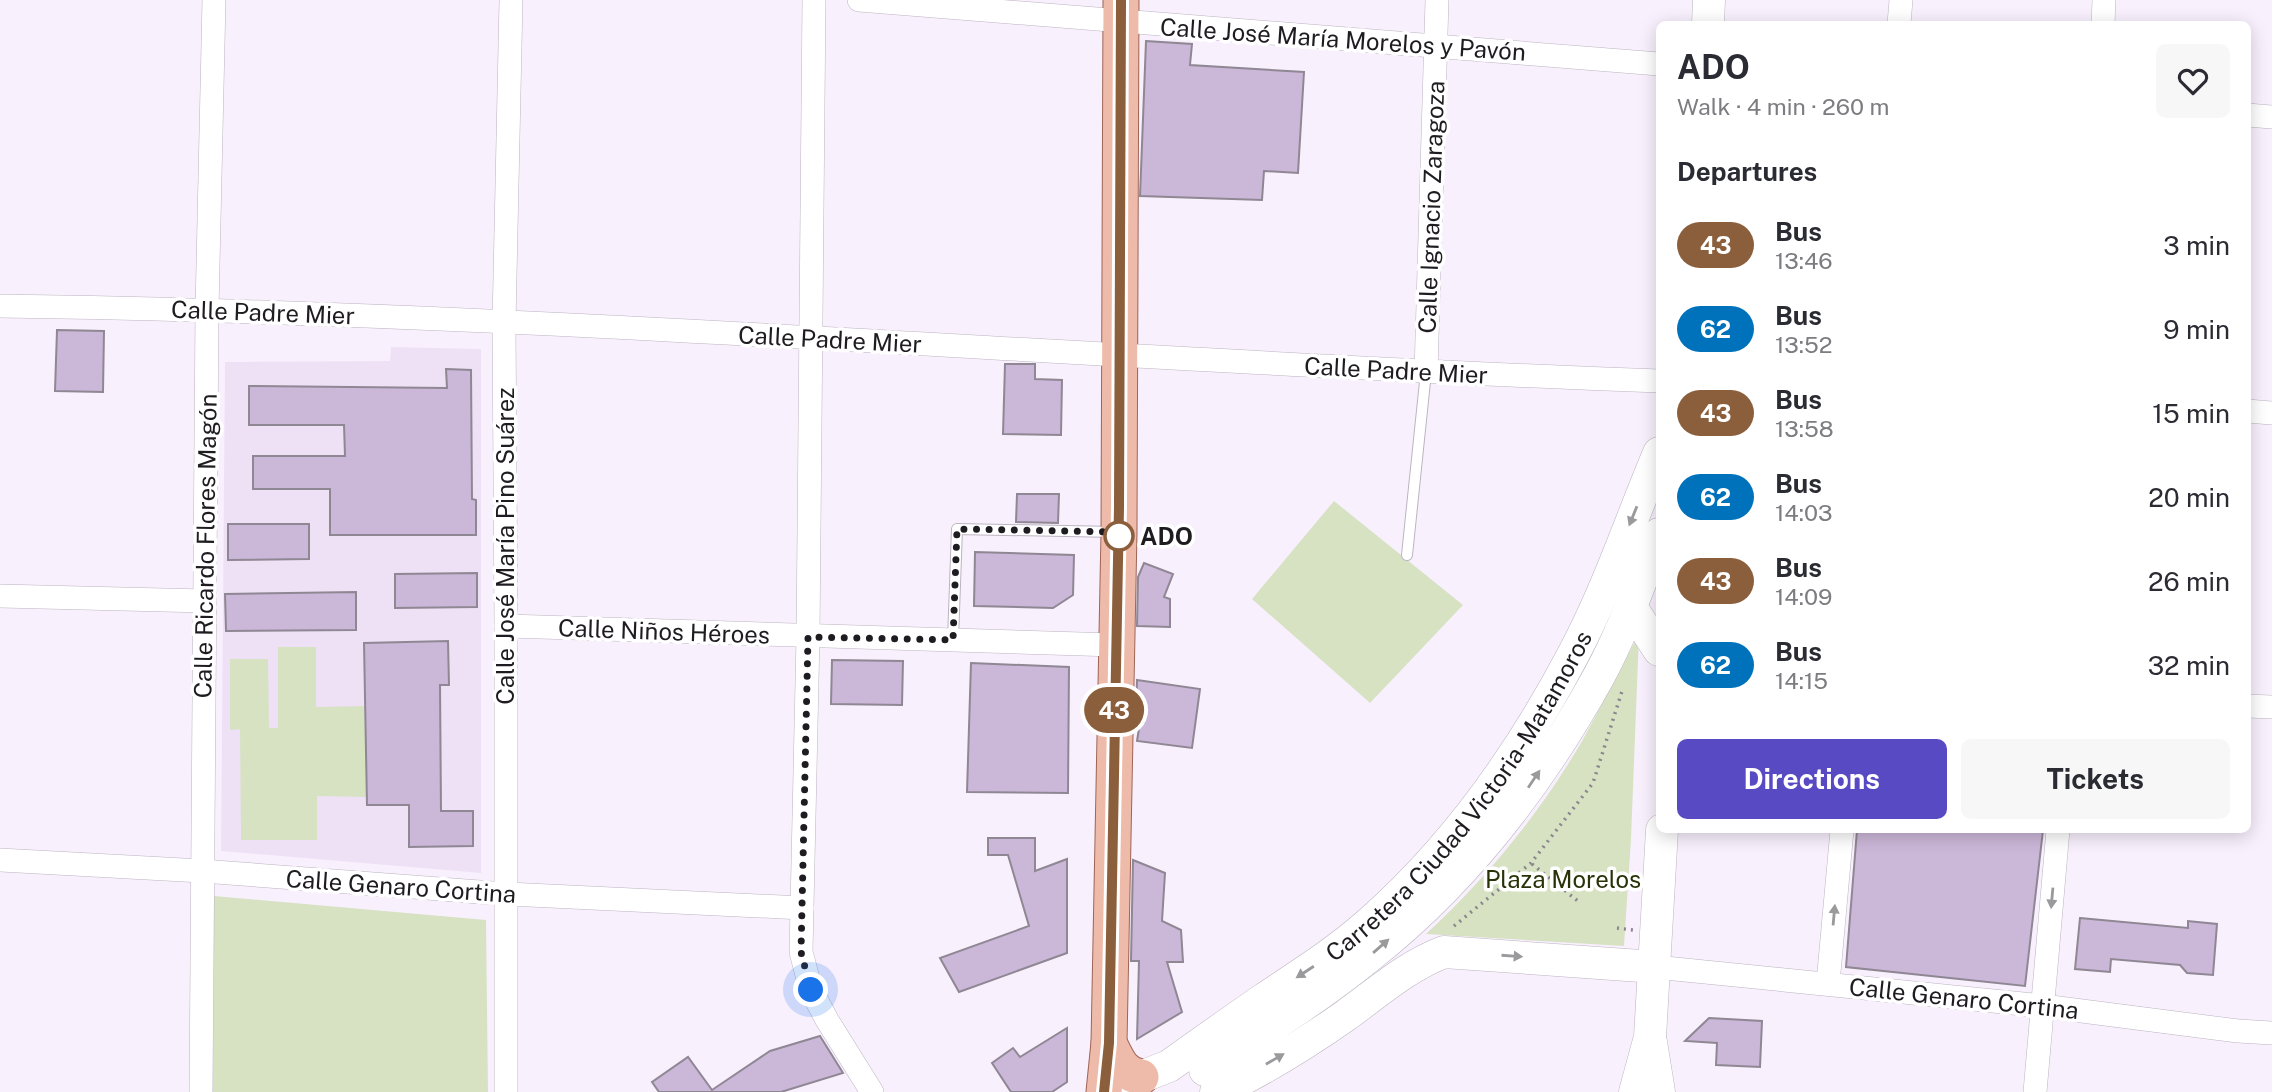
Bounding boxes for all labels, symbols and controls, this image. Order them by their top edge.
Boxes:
street label: Calle José María Morelos y Pavón [1159,12,1527,66]
button: heart [2156,44,2230,118]
text: ADO [1677,48,1750,86]
street label: Calle Ignacio Zaragoza [1413,80,1449,334]
text: Walk · 4 min · 260 m [1677,93,1890,120]
text: Departures [1677,156,1817,187]
text: Bus [1775,216,1822,247]
text: 3 min [2163,230,2230,261]
text: 43 [1700,231,1731,259]
text: 13:46 [1775,247,1833,274]
street label: Calle Padre Mier [171,295,355,329]
text: Bus [1775,300,1822,331]
text: 9 min [2163,314,2230,345]
text: 62 [1700,315,1731,343]
street label: Calle Padre Mier [737,320,923,358]
text: 13:52 [1775,331,1832,358]
street label: Calle Padre Mier [1303,351,1489,389]
text: Bus [1775,384,1822,415]
street label: Calle José María Pino Suárez [491,387,519,705]
street label: Calle Ricardo Flores Magón [188,393,222,699]
text: 15 min [2152,398,2230,429]
text: 43 [1700,399,1731,427]
text: 13:58 [1775,415,1834,442]
text: Bus [1775,468,1822,499]
text: 20 min [2148,482,2230,513]
text: 62 [1700,483,1731,511]
text: 14:03 [1775,499,1832,526]
one-way arrow [1627,506,1638,527]
marker: ADO [1104,521,1134,551]
place label: ADO [1140,522,1193,550]
text: Bus [1775,552,1822,583]
text: 26 min [2148,566,2230,597]
text: 43 [1700,567,1731,595]
text: 14:09 [1775,583,1832,610]
street label: Calle Niños Héroes [557,613,771,649]
street label: Carretera Ciudad Victoria-Matamoros [1320,626,1597,967]
text: Bus [1775,636,1822,667]
text: 32 min [2148,650,2230,681]
text: 62 [1700,651,1731,679]
text: 14:15 [1775,667,1828,694]
line badge: 43 [1082,687,1146,733]
text: 43 [1098,696,1130,724]
button: Directions [1677,739,1947,819]
button: Tickets [1961,739,2230,819]
one-way arrow [1527,770,1541,788]
street label: Calle Genaro Cortina [285,864,517,908]
park label: Plaza Morelos [1485,865,1641,893]
one-way arrow [2046,887,2057,909]
one-way arrow [1829,904,1840,926]
one-way arrow [1372,938,1390,954]
one-way arrow [1501,951,1523,962]
one-way arrow [1296,965,1315,978]
your location [793,972,828,1007]
street label: Calle Genaro Cortina [1848,972,2080,1024]
one-way arrow [1266,1053,1285,1065]

